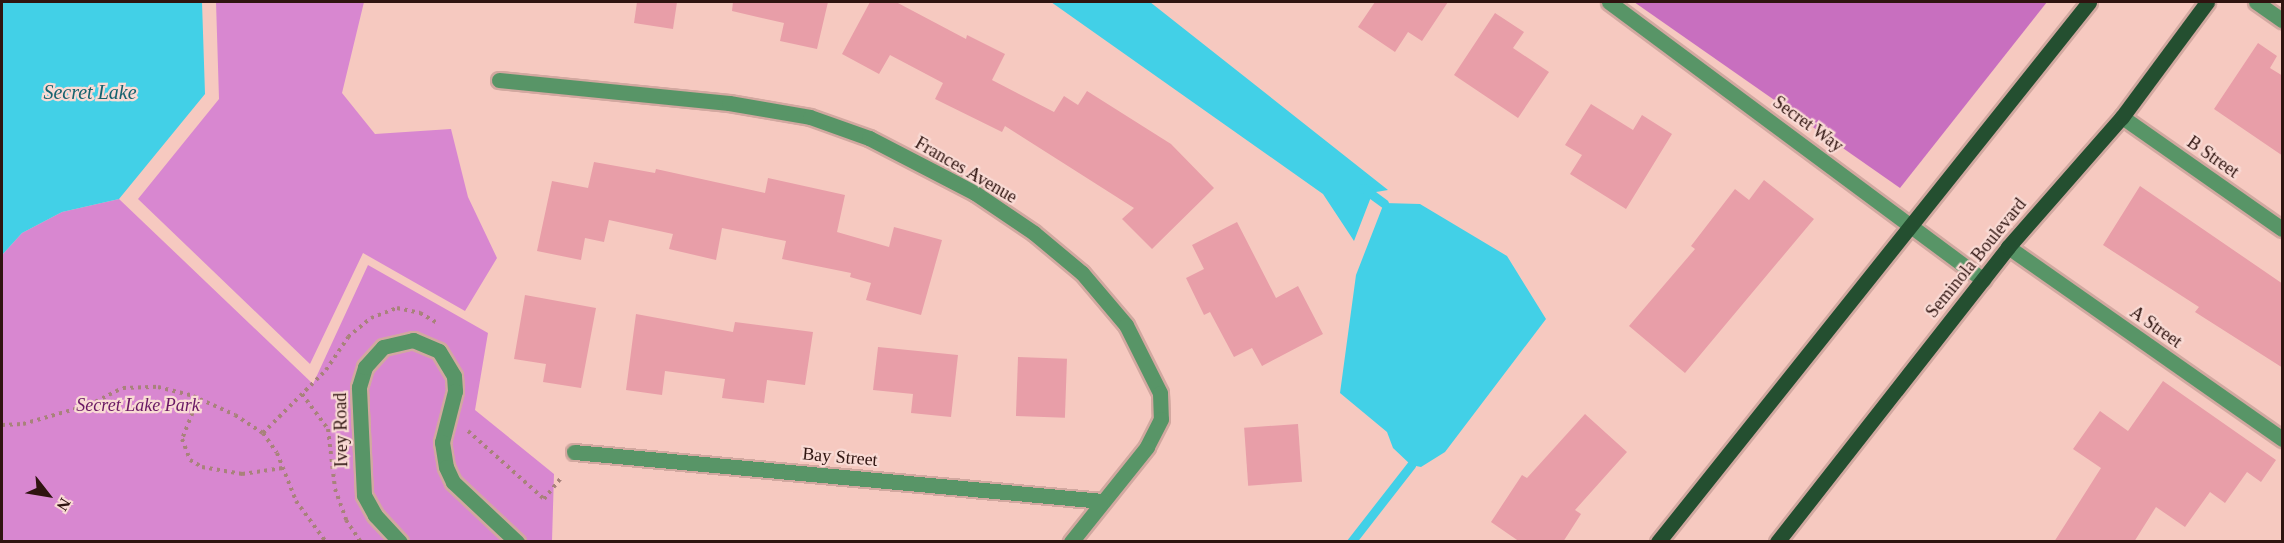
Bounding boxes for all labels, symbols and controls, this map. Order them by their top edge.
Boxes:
water label: Secret Lake [43,80,137,104]
street label: Secret Way [1768,91,1848,157]
street label: B Street [2183,131,2243,183]
street label: Frances Avenue [911,132,1021,208]
street label: Seminola Boulevard [1921,194,2031,322]
street label: A Street [2125,301,2187,353]
street label: Ivey Road [330,393,352,467]
park label: Secret Lake Park [76,394,200,416]
street label: Bay Street [801,443,879,471]
north arrow [18,465,78,525]
text: N [54,495,74,514]

